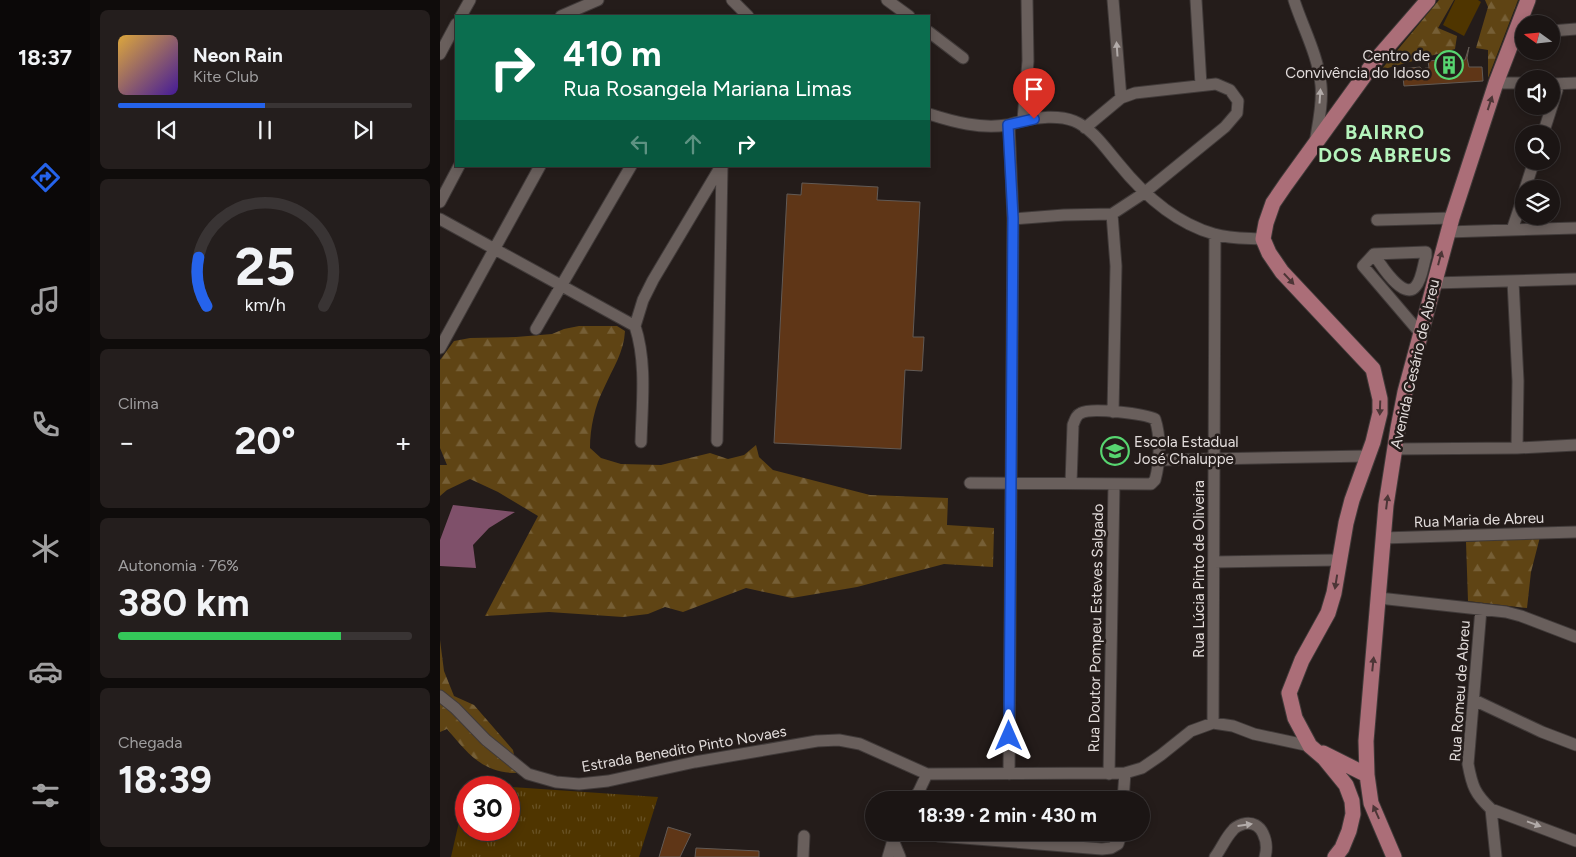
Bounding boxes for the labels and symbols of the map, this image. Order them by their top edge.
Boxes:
north arrow [1515,15,1560,60]
one-way arrow [1113,41,1121,57]
place label: Centro de Convivência do Idoso [1285,47,1430,82]
building icon: Centro de Convivência do Idoso [1434,50,1464,80]
pin [1013,68,1055,119]
one-way arrow [1317,88,1325,104]
one-way arrow [1486,95,1494,110]
district label: BAIRRO DOS ABREUS [1318,120,1452,167]
one-way arrow [1436,250,1444,265]
one-way arrow [1283,273,1295,285]
street label: Avenida Cesário de Abreu [1387,277,1443,451]
one-way arrow [1375,400,1383,416]
place label: Escola Estadual José Chaluppe [1134,433,1239,468]
school or university icon: Escola Estadual José Chaluppe [1100,436,1130,466]
street label: Rua Lúcia Pinto de Oliveira [1190,480,1208,658]
one-way arrow [1383,494,1391,510]
street label: Rua Doutor Pompeu Esteves Salgado [1085,503,1107,753]
street label: Rua Maria de Abreu [1413,509,1545,531]
one-way arrow [1332,574,1340,590]
street label: Rua Romeu de Abreu [1446,620,1474,762]
one-way arrow [1369,655,1377,671]
position arrow [982,709,1034,761]
street label: Estrada Benedito Pinto Novaes [580,722,788,776]
speed limit sign: 30 [455,776,520,841]
one-way arrow [1371,805,1379,819]
one-way arrow [1527,820,1542,828]
one-way arrow [1238,821,1254,829]

